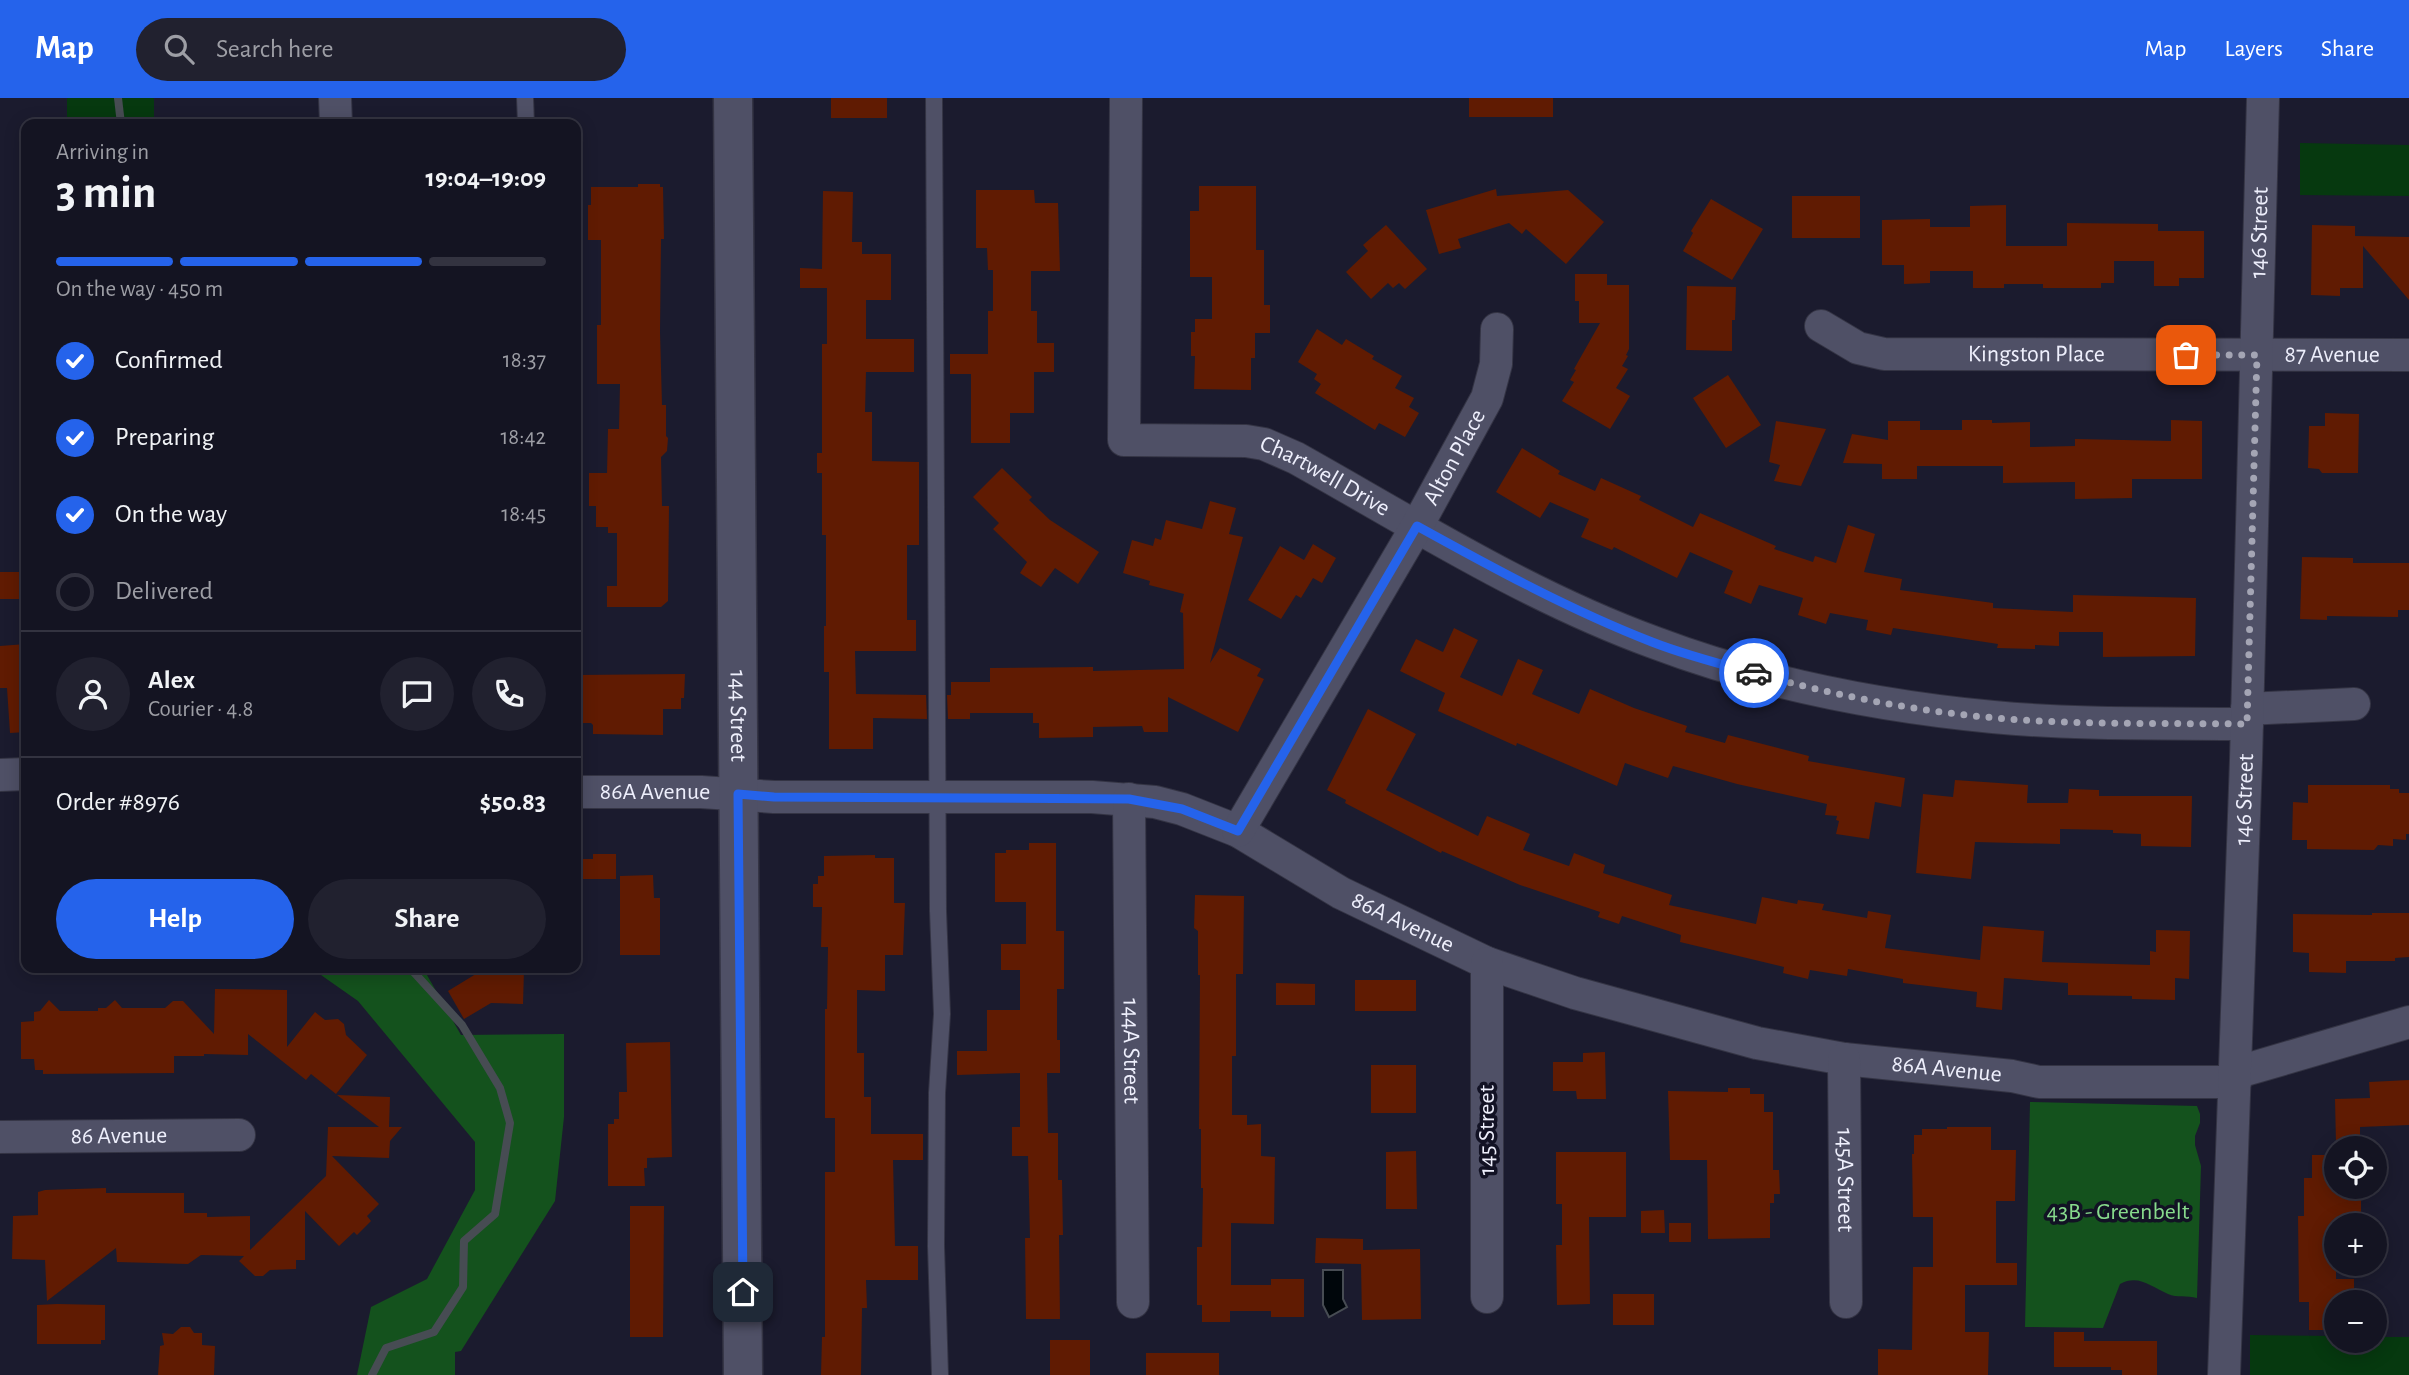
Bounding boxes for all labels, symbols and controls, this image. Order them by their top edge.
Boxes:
search box [136,18,626,81]
icon: search [160,30,198,68]
text: Map [35,32,94,65]
text: Search here [216,36,334,62]
text: Map [2144,37,2186,61]
text: Layers [2224,37,2283,61]
text: Share [2321,37,2374,61]
text: Arriving in [56,141,149,164]
text: 19:04–19:09 [426,165,546,191]
text: 3 min [56,170,156,216]
street label: 146 Street [2246,186,2273,279]
text: On the way · 450 m [56,278,223,301]
pin [2156,325,2216,385]
icon: bag [2167,336,2205,374]
icon: check [56,342,94,380]
street label: Kingston Place [1968,342,2105,366]
street label: 87 Avenue [2285,343,2380,367]
text: Confirmed [115,347,223,373]
text: 18:37 [503,349,546,372]
street label: Alton Place [1419,405,1490,509]
icon: check [56,419,94,457]
text: Preparing [115,424,214,450]
text: 18:42 [500,426,546,449]
street label: Chartwell Drive [1256,432,1394,521]
icon: check [56,496,94,534]
text: On the way [115,501,227,527]
text: 18:45 [501,503,546,526]
text: Delivered [115,578,213,604]
courier [1719,638,1789,708]
icon: car [1735,654,1773,692]
button: person [56,657,130,731]
button: chat [380,657,454,731]
button: phone [472,657,546,731]
text: Alex [148,667,195,693]
street label: 144 Street [725,670,750,762]
text: Courier · 4.8 [148,698,253,721]
street label: 146 Street [2231,753,2258,846]
street label: 86A Avenue [600,780,711,805]
text: Order #8976 [56,789,180,815]
text: $50.83 [480,789,546,815]
button: Help [56,879,294,959]
button: Share [308,879,546,959]
street label: 86A Avenue [1348,888,1458,957]
street label: 144A Street [1119,998,1143,1104]
street label: 86A Avenue [1891,1052,2003,1087]
street label: 145 Street [1475,1085,1499,1175]
street label: 86 Avenue [71,1124,167,1148]
street label: 145A Street [1833,1128,1857,1233]
map controls [2324,1136,2387,1353]
button: locate [2324,1136,2387,1199]
park label: 43B - Greenbelt [2047,1200,2190,1224]
button: + [2324,1213,2387,1276]
pin [713,1262,773,1322]
icon: home [724,1273,762,1311]
button: − [2324,1290,2387,1353]

